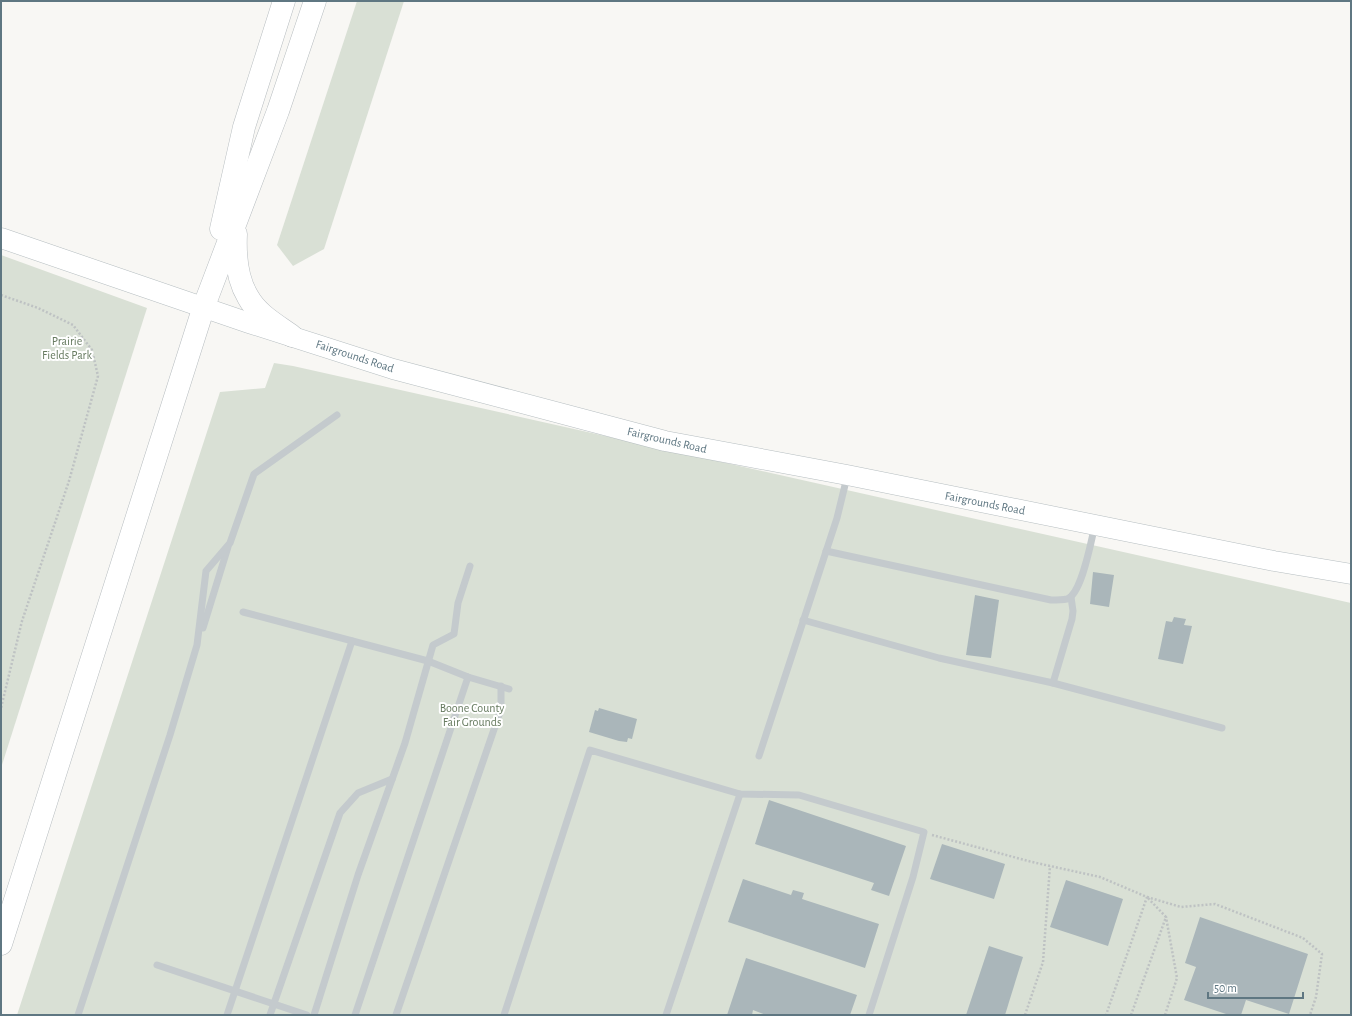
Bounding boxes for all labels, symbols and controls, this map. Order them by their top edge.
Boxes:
park label: Prairie Fields Park [42,335,92,361]
street label: Fairgrounds Road [314,338,396,374]
street label: Fairgrounds Road [626,425,708,455]
street label: Fairgrounds Road [944,489,1026,517]
park label: Boone County Fair Grounds [440,702,504,728]
scale bar [1208,974,1303,1000]
text: 50 m [1214,982,1237,994]

